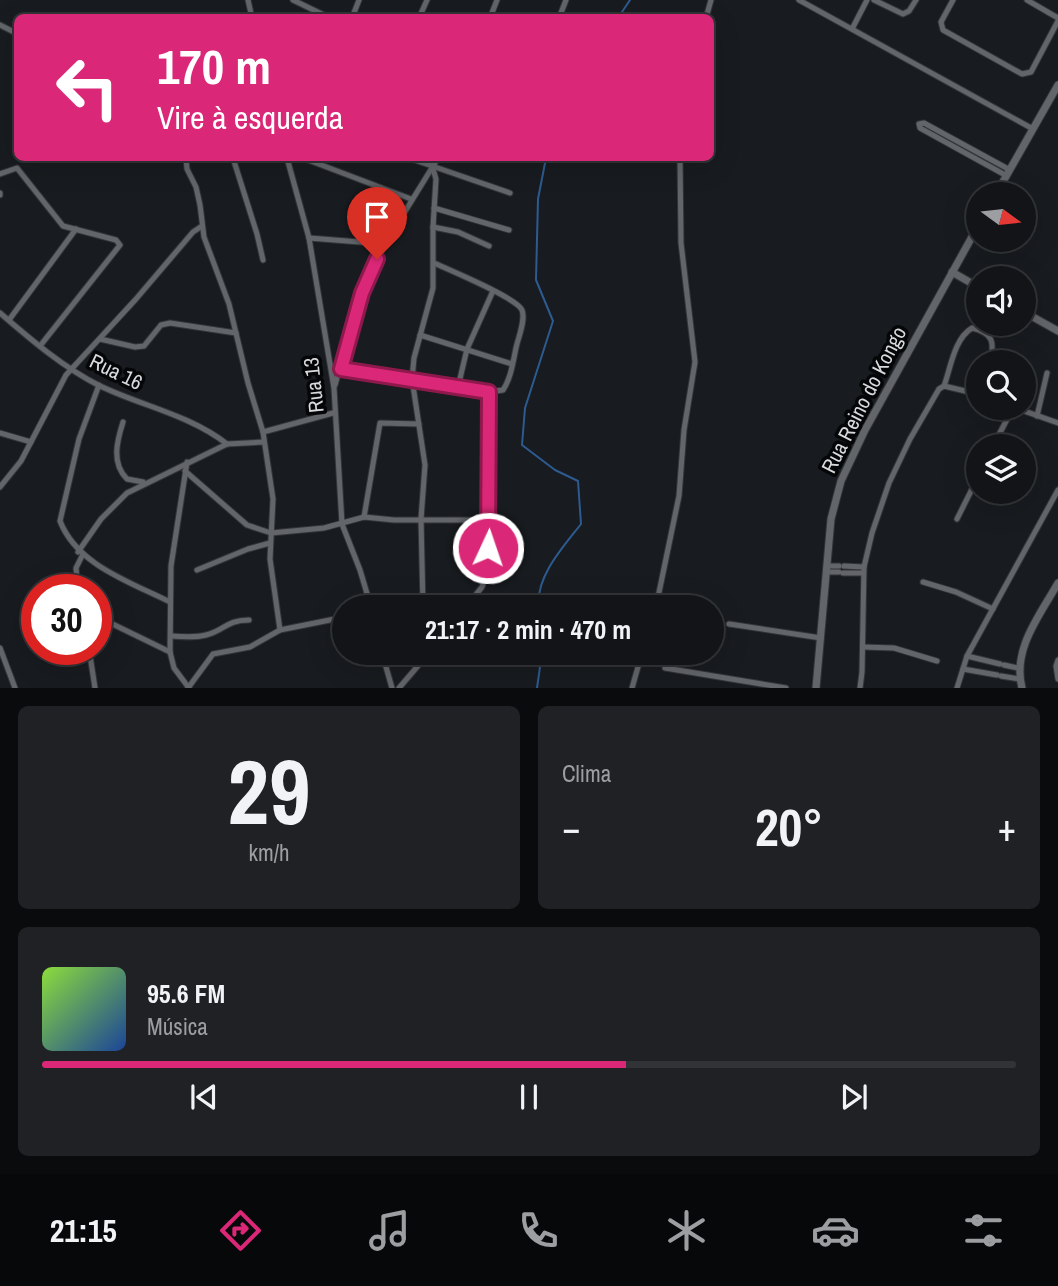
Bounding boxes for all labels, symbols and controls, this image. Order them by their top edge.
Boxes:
text: 170 m [157,33,271,99]
icon: left [42,42,133,133]
text: Vire à esquerda [157,96,343,139]
north arrow [966,182,1036,252]
map controls [966,182,1036,504]
pin [347,187,407,259]
icon: arrive [358,198,396,236]
button: sound [966,266,1036,336]
street label: Rua Reino do Kongo [814,322,913,478]
street label: Rua 16 [85,346,148,397]
button: search [966,350,1036,420]
street label: Rua 13 [296,356,331,414]
button: layers [966,434,1036,504]
position arrow [451,511,525,585]
speed limit sign: 30 [21,574,112,665]
text: 21:17 · 2 min · 470 m [425,612,631,647]
text: 29 [228,730,311,852]
text: Clima [562,758,611,789]
text: 20° [755,792,823,862]
text: − [562,802,580,853]
text: + [998,802,1016,853]
text: km/h [249,837,289,868]
text: 95.6 FM [147,976,225,1011]
text: Música [147,1011,208,1042]
icon: previous [185,1078,223,1116]
icon: pause [510,1078,548,1116]
icon: next [835,1078,873,1116]
icon: directions [216,1206,265,1255]
icon: music [365,1206,414,1255]
icon: phone [514,1206,563,1255]
icon: climate [662,1206,711,1255]
icon: car [811,1206,860,1255]
icon: filters [959,1206,1008,1255]
text: 21:15 [50,1209,117,1252]

